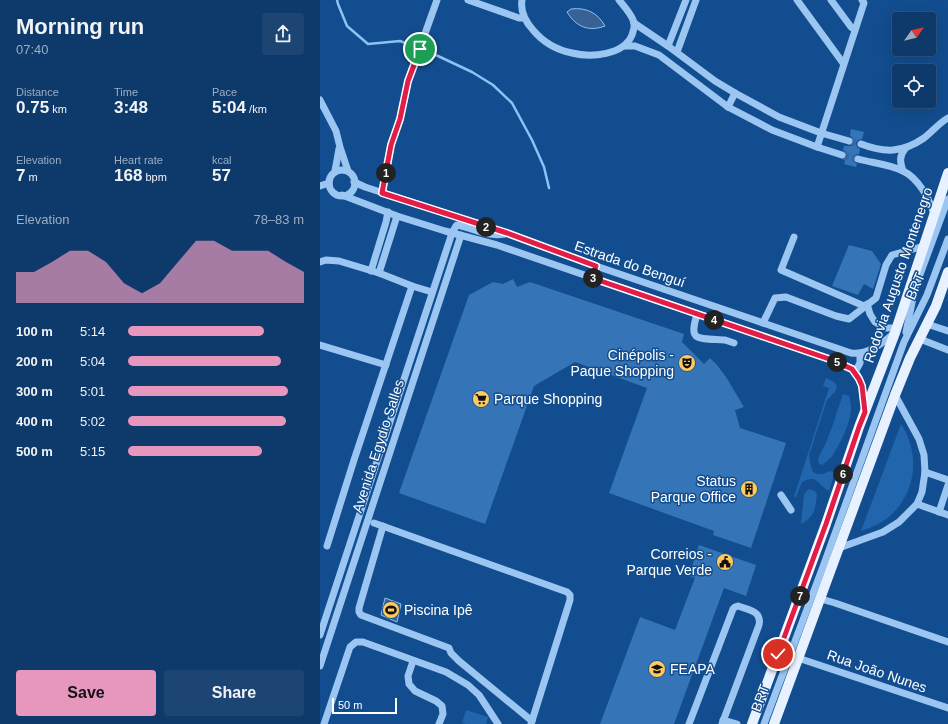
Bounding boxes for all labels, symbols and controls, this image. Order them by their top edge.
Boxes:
north arrow [892,12,936,56]
map controls [892,12,936,108]
button: share [262,13,304,55]
text: Morning run [16,14,144,39]
pin [403,32,437,66]
icon: arrive [409,38,431,60]
text: 07:40 [16,42,49,57]
button: locate [892,64,936,108]
text: Distance [16,86,59,98]
text: Time [114,86,138,98]
text: Pace [212,86,237,98]
text: 0.75 [16,98,49,117]
text: 3:48 [114,98,148,117]
text: 5:04 [212,98,246,117]
text: km [49,103,67,115]
text: /km [246,103,267,115]
text: Elevation [16,154,61,166]
text: Heart rate [114,154,163,166]
text: kcal [212,154,232,166]
pin: 1 [376,163,396,183]
text: 7 [16,166,25,185]
text: 168 [114,166,142,185]
text: 57 [212,166,231,185]
text: 1 [383,167,389,179]
text: m [25,171,38,183]
text: bpm [142,171,167,183]
street label: Rodovia Augusto Montenegro [860,185,936,365]
text: Elevation [16,212,69,227]
text: 78–83 m [253,212,304,227]
pin: 2 [476,217,496,237]
text: 2 [483,221,489,233]
street label: Estrada do Benguí [573,238,688,290]
pin: 3 [583,268,603,288]
street label: BRT [902,270,928,302]
text: 3 [590,272,596,284]
pin: 4 [704,310,724,330]
text: 4 [711,314,717,326]
text: 100 m [16,324,53,339]
text: 5:14 [80,324,105,339]
place label: Cinépolis - Paque Shopping [570,347,674,379]
pin: 5 [827,352,847,372]
theatre icon: Cinépolis - Paque Shopping [677,353,697,373]
text: 200 m [16,354,53,369]
text: 5:04 [80,354,105,369]
text: 5 [834,356,840,368]
street label: Avenida Egydio Salles [349,377,407,515]
text: 300 m [16,384,53,399]
text: 5:01 [80,384,105,399]
supermarket icon: Parque Shopping [471,389,491,409]
place label: Parque Shopping [494,391,602,407]
text: 400 m [16,414,53,429]
text: 5:02 [80,414,105,429]
text: 500 m [16,444,53,459]
text: 5:15 [80,444,105,459]
pin: 6 [833,464,853,484]
text: 6 [840,468,846,480]
place label: Status Parque Office [651,473,736,505]
building icon: Status Parque Office [739,479,759,499]
place label: Correios - Parque Verde [626,546,712,578]
public building icon: Correios - Parque Verde [715,552,735,572]
pin: 7 [790,586,810,606]
text: 7 [797,590,803,602]
sports icon: Piscina Ipê [381,600,401,620]
place label: Piscina Ipê [404,602,473,618]
pin [761,637,795,671]
icon: check [767,643,789,665]
street label: Rua João Nunes [825,646,929,696]
school or university icon: FEAPA [647,659,667,679]
place label: FEAPA [670,661,716,677]
button: Save [16,670,156,716]
button: Share [164,670,304,716]
street label: BRT [748,682,773,714]
scale bar [332,696,397,715]
text: 50 m [338,699,362,711]

